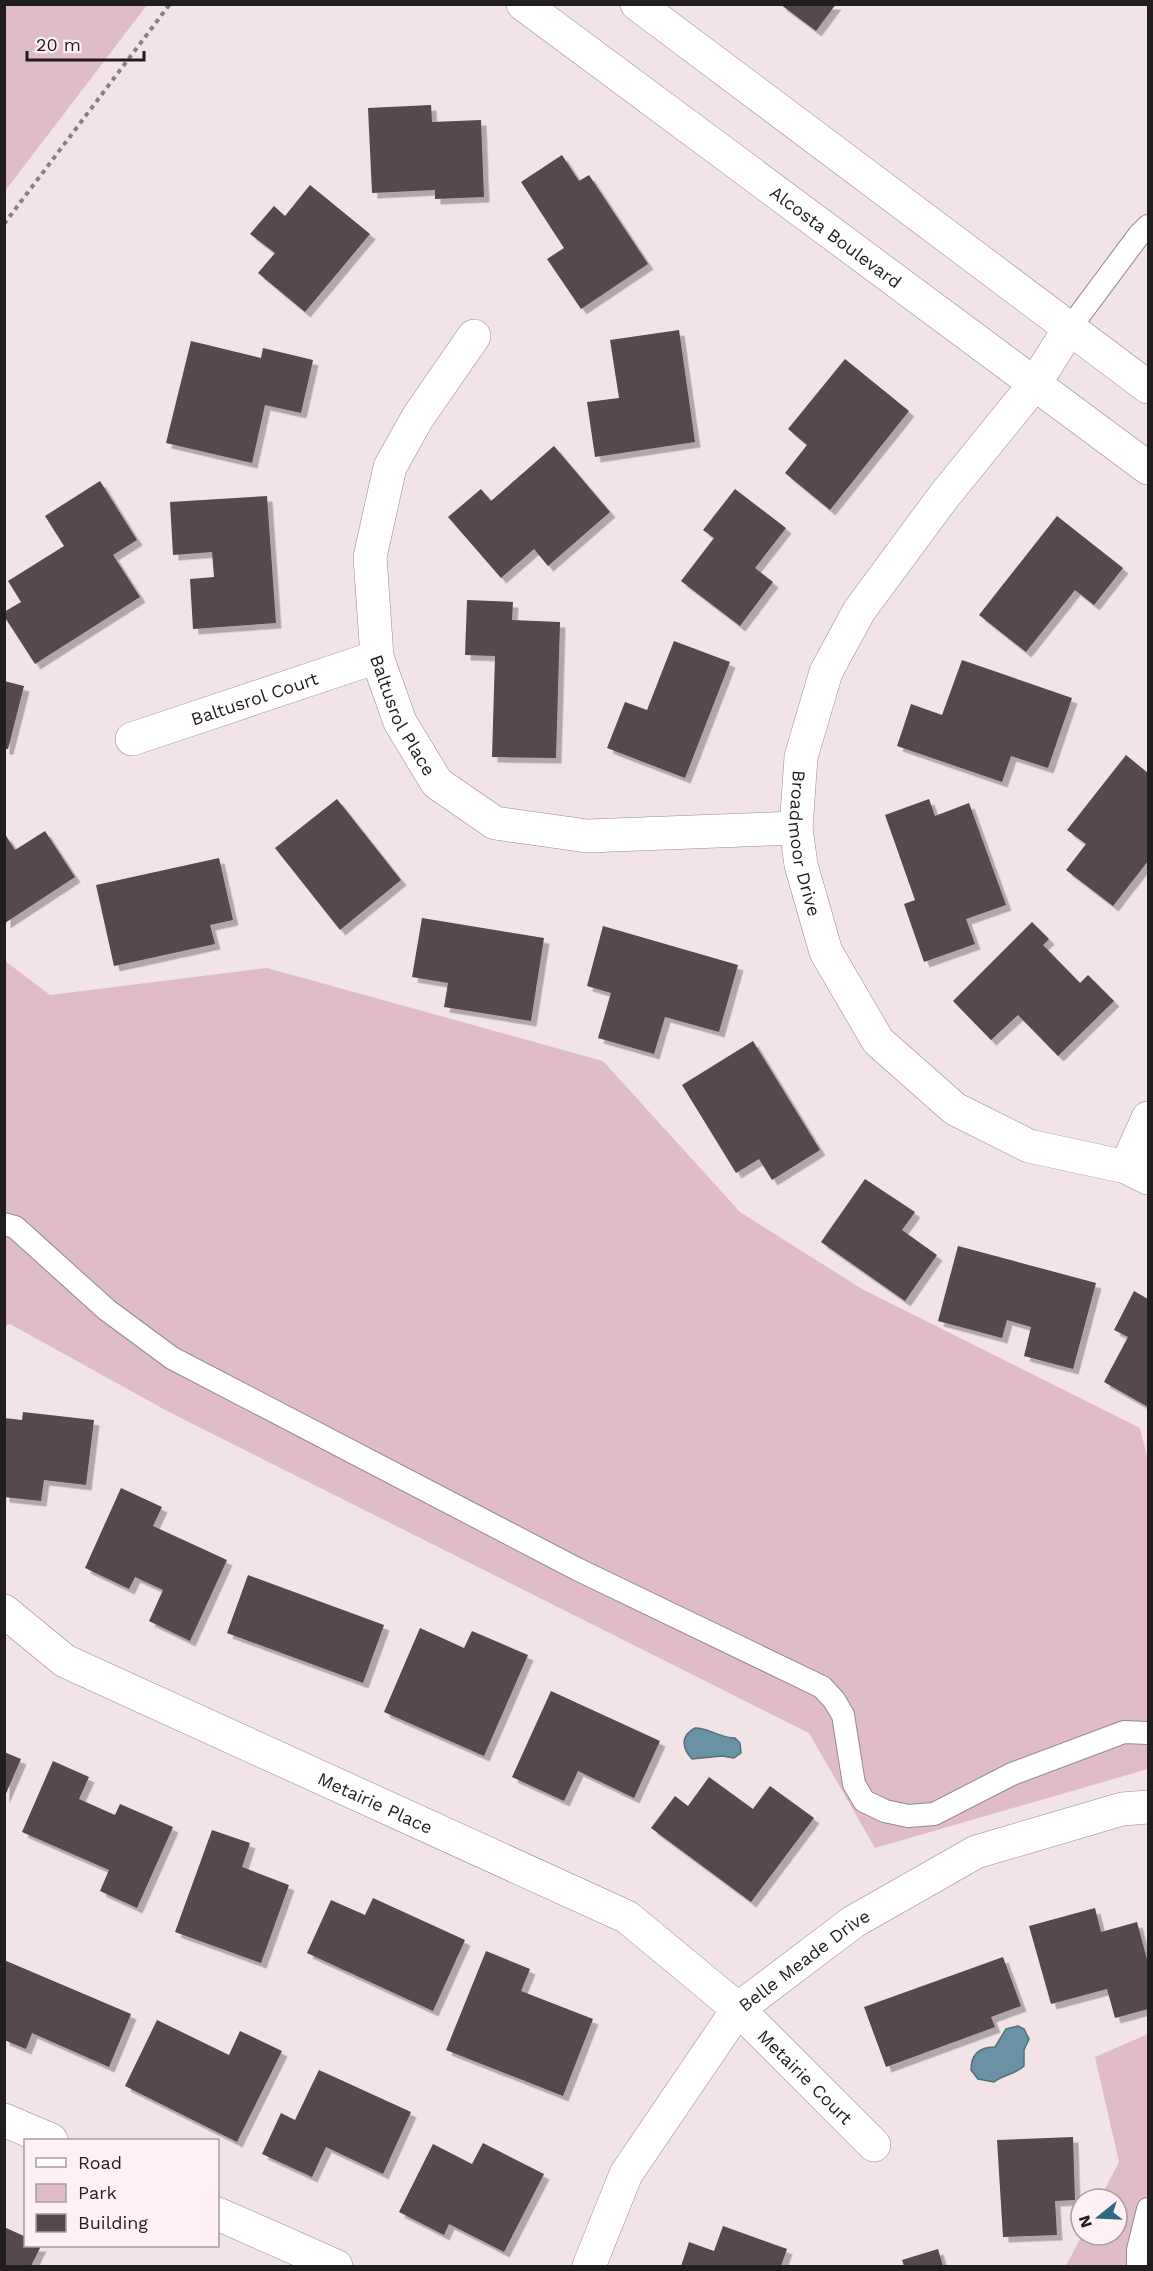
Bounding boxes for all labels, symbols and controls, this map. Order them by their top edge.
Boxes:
scale bar [27,24,144,62]
text: 20 m [36,34,81,55]
street label: Alcosta Boulevard [766,181,906,292]
street label: Baltusrol Place [366,652,440,779]
street label: Baltusrol Court [188,667,321,729]
street label: Broadmoor Drive [785,769,826,918]
street label: Metairie Place [315,1767,436,1838]
street label: Belle Meade Drive [734,1904,873,2015]
street label: Metairie Court [754,2025,857,2128]
legend [24,2139,219,2247]
text: Road [78,2152,122,2173]
text: Park [78,2182,117,2203]
north arrow [1069,2187,1129,2247]
text: Building [78,2212,148,2233]
text: N [1074,2213,1096,2230]

